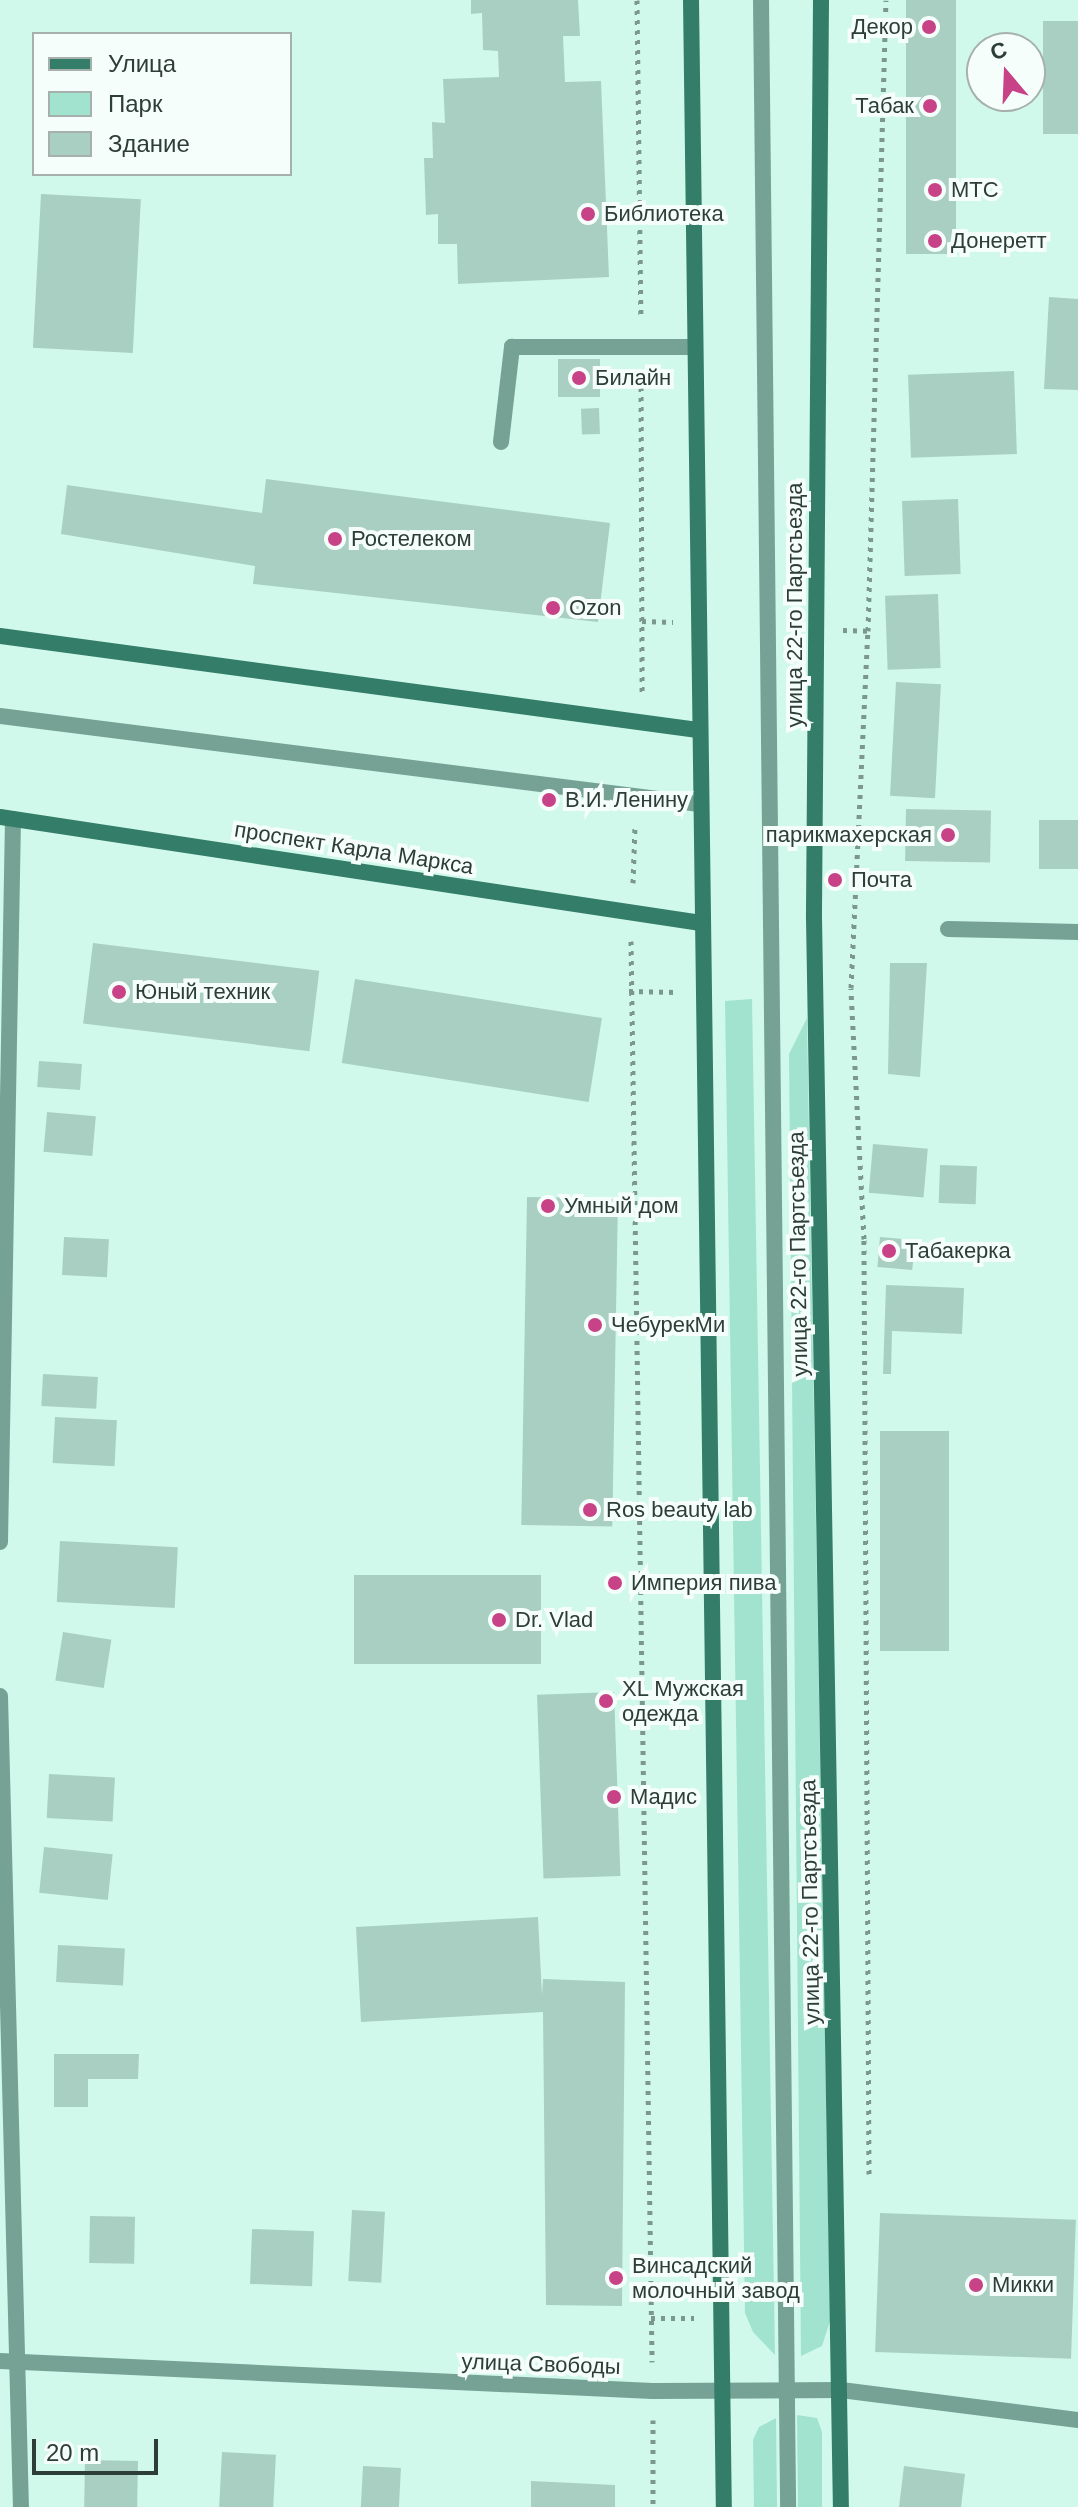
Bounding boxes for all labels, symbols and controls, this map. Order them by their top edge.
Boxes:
place label: Декор [852,14,913,40]
marker: Декор [920,18,938,36]
legend [32,32,292,176]
north arrow [966,32,1046,112]
text: С [987,36,1010,65]
text: Улица [108,50,176,77]
text: Парк [108,90,162,117]
place label: Табак [855,93,914,119]
marker: Табак [921,97,939,115]
text: Здание [108,130,190,157]
place label: МТС [951,177,999,203]
marker: МТС [926,181,944,199]
place label: Библиотека [604,201,724,227]
marker: Библиотека [579,205,597,223]
place label: Донеретт [951,228,1047,254]
marker: Донеретт [926,232,944,250]
place label: Билайн [595,365,671,391]
marker: Билайн [570,369,588,387]
street label: улица 22-го Партсъезда [782,482,808,728]
place label: Ростелеком [351,526,472,552]
marker: Ростелеком [326,530,344,548]
place label: Ozon [569,595,622,621]
marker: Ozon [544,599,562,617]
place label: В.И. Ленину [565,787,688,813]
marker: В.И. Ленину [540,791,558,809]
street label: проспект Карла Маркса [233,816,475,880]
place label: парикмахерская [766,822,932,848]
marker: парикмахерская [939,826,957,844]
place label: Почта [851,867,912,893]
marker: Почта [826,871,844,889]
place label: Юный техник [135,979,270,1005]
marker: Юный техник [110,983,128,1001]
street label: улица 22-го Партсъезда [783,1131,813,1377]
place label: Умный дом [564,1193,679,1219]
marker: Умный дом [539,1197,557,1215]
place label: Табакерка [905,1238,1011,1264]
marker: Табакерка [880,1242,898,1260]
place label: ЧебурекМи [611,1312,725,1338]
marker: ЧебурекМи [586,1316,604,1334]
place label: Ros beauty lab [606,1497,753,1523]
marker: Ros beauty lab [581,1501,599,1519]
place label: Империя пива [631,1570,777,1596]
marker: Империя пива [606,1574,624,1592]
place label: Dr. Vlad [515,1607,593,1633]
marker: Dr. Vlad [490,1611,508,1629]
place label: XL Мужская одежда [622,1675,745,1726]
marker: XL Мужская одежда [597,1692,615,1710]
street label: улица 22-го Партсъезда [795,1779,825,2025]
place label: Мадис [630,1784,697,1810]
marker: Мадис [605,1788,623,1806]
place label: Винсадский молочный завод [632,2252,800,2304]
marker: Винсадский молочный завод [607,2269,625,2287]
place label: Микки [992,2272,1054,2298]
marker: Микки [967,2276,985,2294]
street label: улица Свободы [461,2348,621,2380]
scale bar [36,2423,162,2473]
text: 20 m [46,2439,99,2466]

